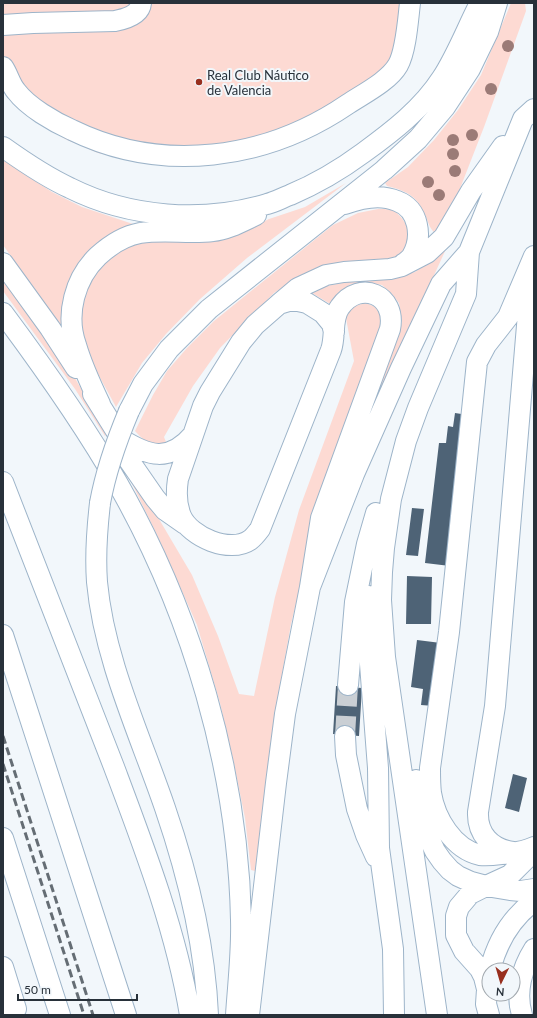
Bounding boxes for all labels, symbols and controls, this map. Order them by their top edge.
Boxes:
place label: Real Club Náutico de Valencia [207,67,309,98]
marker: Real Club Náutico de Valencia [194,77,204,87]
north arrow [481,962,521,1002]
scale bar [18,976,137,1002]
text: 50 m [24,982,51,997]
text: N [495,986,505,999]

